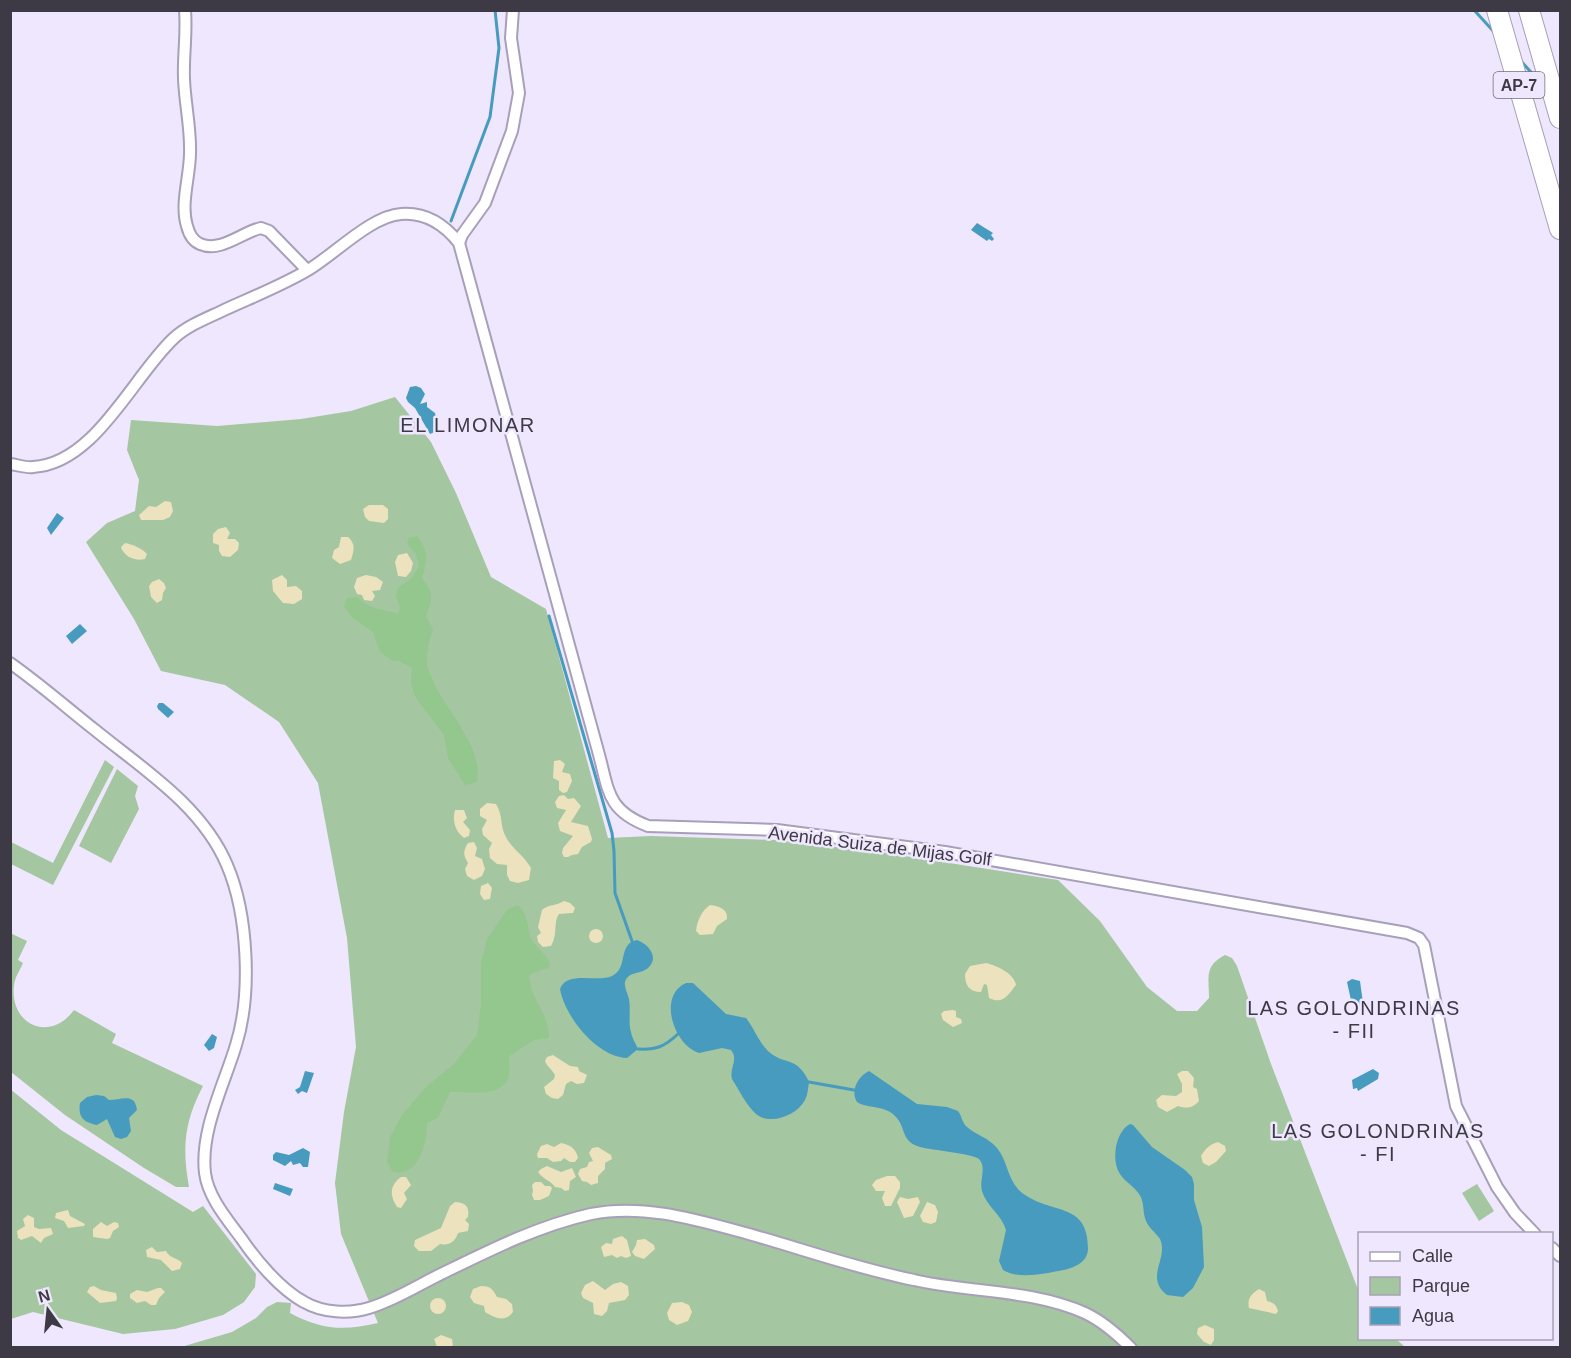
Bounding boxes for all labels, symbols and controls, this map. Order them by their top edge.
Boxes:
road number: AP-7 [1494,72,1544,98]
district label: EL LIMONAR [400,414,536,436]
street label: Avenida Suiza de Mijas Golf [767,822,994,870]
district label: LAS GOLONDRINAS - FII [1247,997,1461,1042]
district label: LAS GOLONDRINAS - FI [1271,1120,1485,1165]
legend [1358,1232,1553,1340]
text: Calle [1412,1246,1453,1266]
text: Parque [1412,1276,1470,1296]
north arrow [18,1280,78,1340]
text: N [36,1286,52,1306]
text: Agua [1412,1306,1455,1326]

